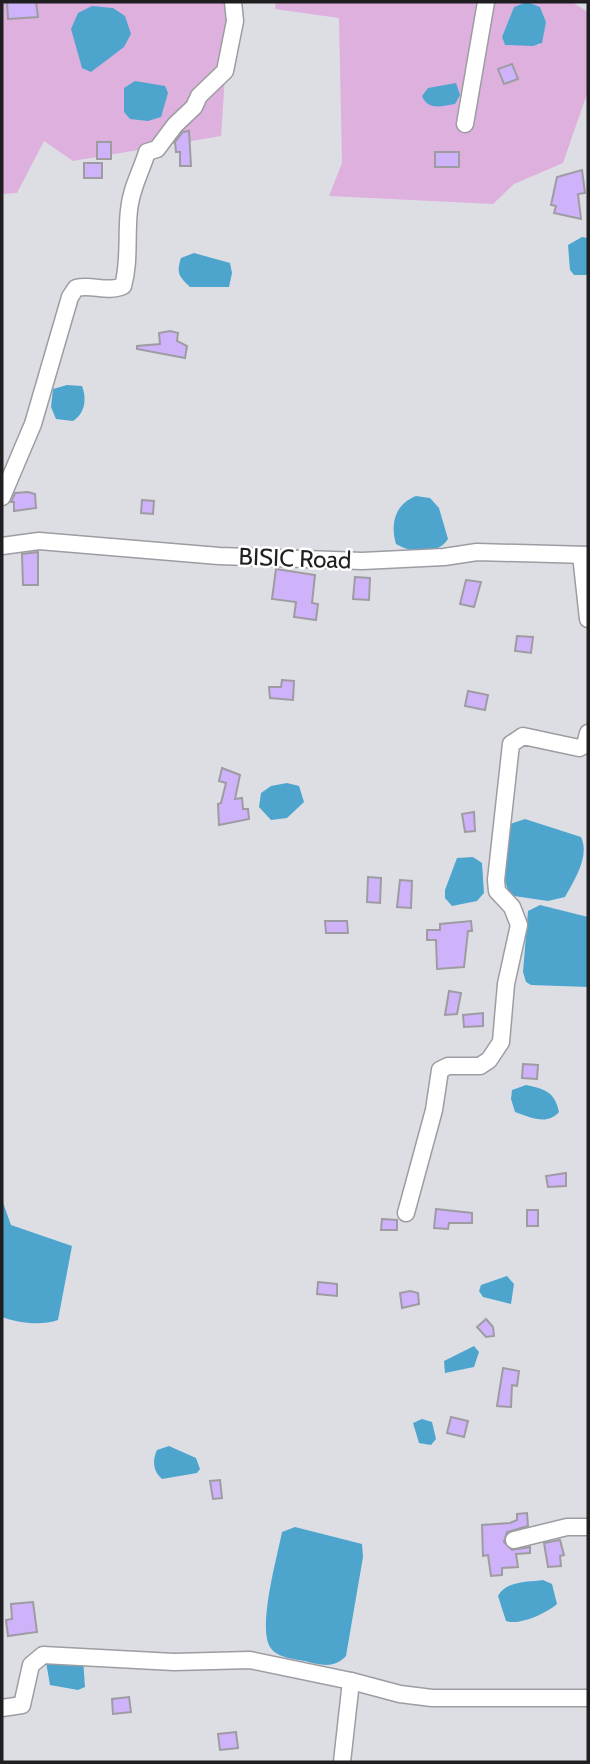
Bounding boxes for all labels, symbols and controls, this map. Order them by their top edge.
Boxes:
street label: BISIC Road [238,542,352,574]

